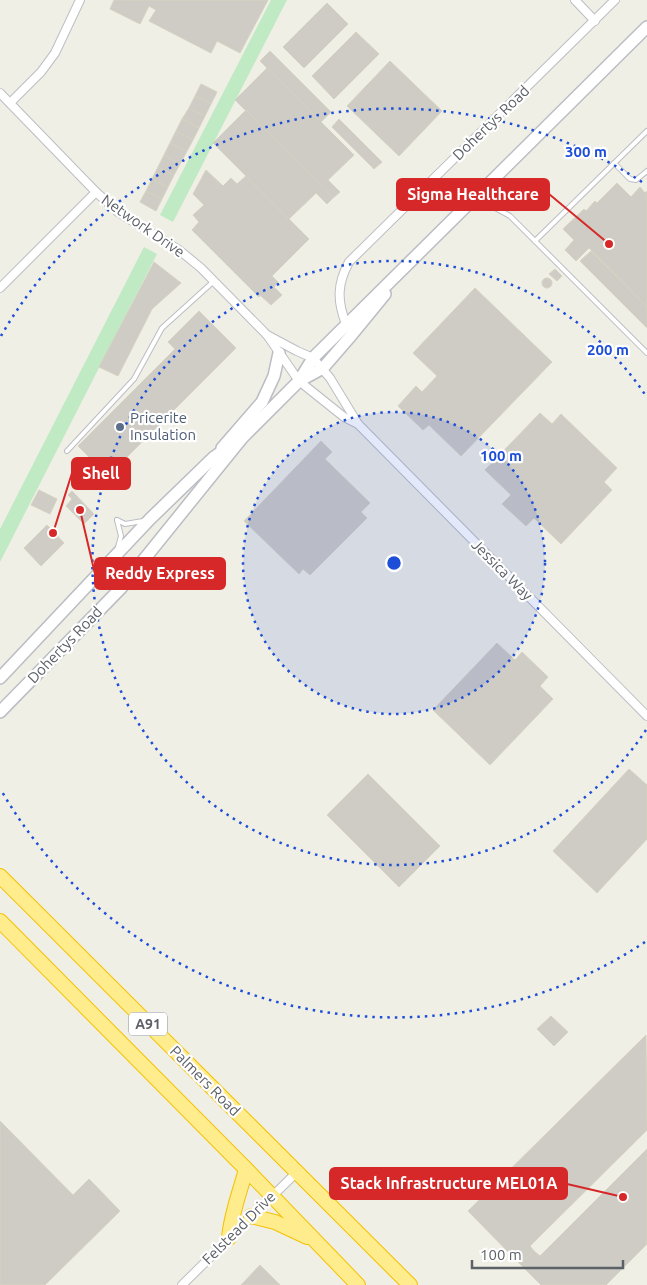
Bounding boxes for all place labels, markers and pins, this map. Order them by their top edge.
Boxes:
callout: Sigma Healthcare [397,179,549,210]
place label: Pricerite Insulation [130,409,196,443]
marker: Pricerite Insulation [114,421,126,433]
callout: Shell [72,458,130,489]
centre of rings [385,554,403,572]
callout: Reddy Express [95,558,225,589]
callout: Stack Infrastructure MEL01A [330,1168,567,1199]

